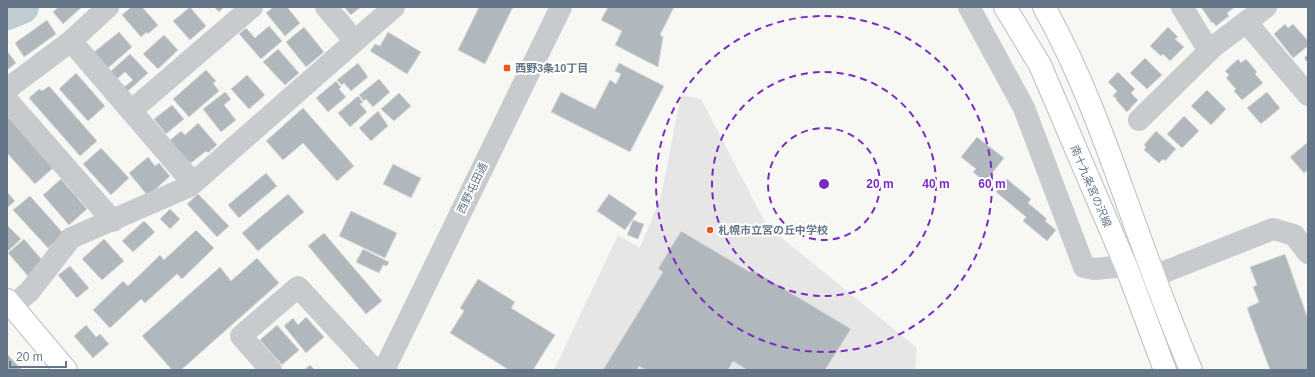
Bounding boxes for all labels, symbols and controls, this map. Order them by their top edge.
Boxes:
place label: 西野3条10丁目 [515,62,588,74]
marker: 西野3条10丁目 [502,63,512,73]
street label: 南十九条宮の沢線 [1068,143,1114,229]
street label: 西野屯田通 [455,161,489,215]
centre of rings [817,177,831,191]
text: 20 m [866,177,894,191]
text: 40 m [922,177,950,191]
text: 60 m [978,177,1006,191]
place label: 札幌市立宮の丘中学校 [718,224,828,236]
marker: 札幌市立宮の丘中学校 [705,225,715,235]
scale bar [10,343,66,369]
text: 20 m [16,350,43,364]

